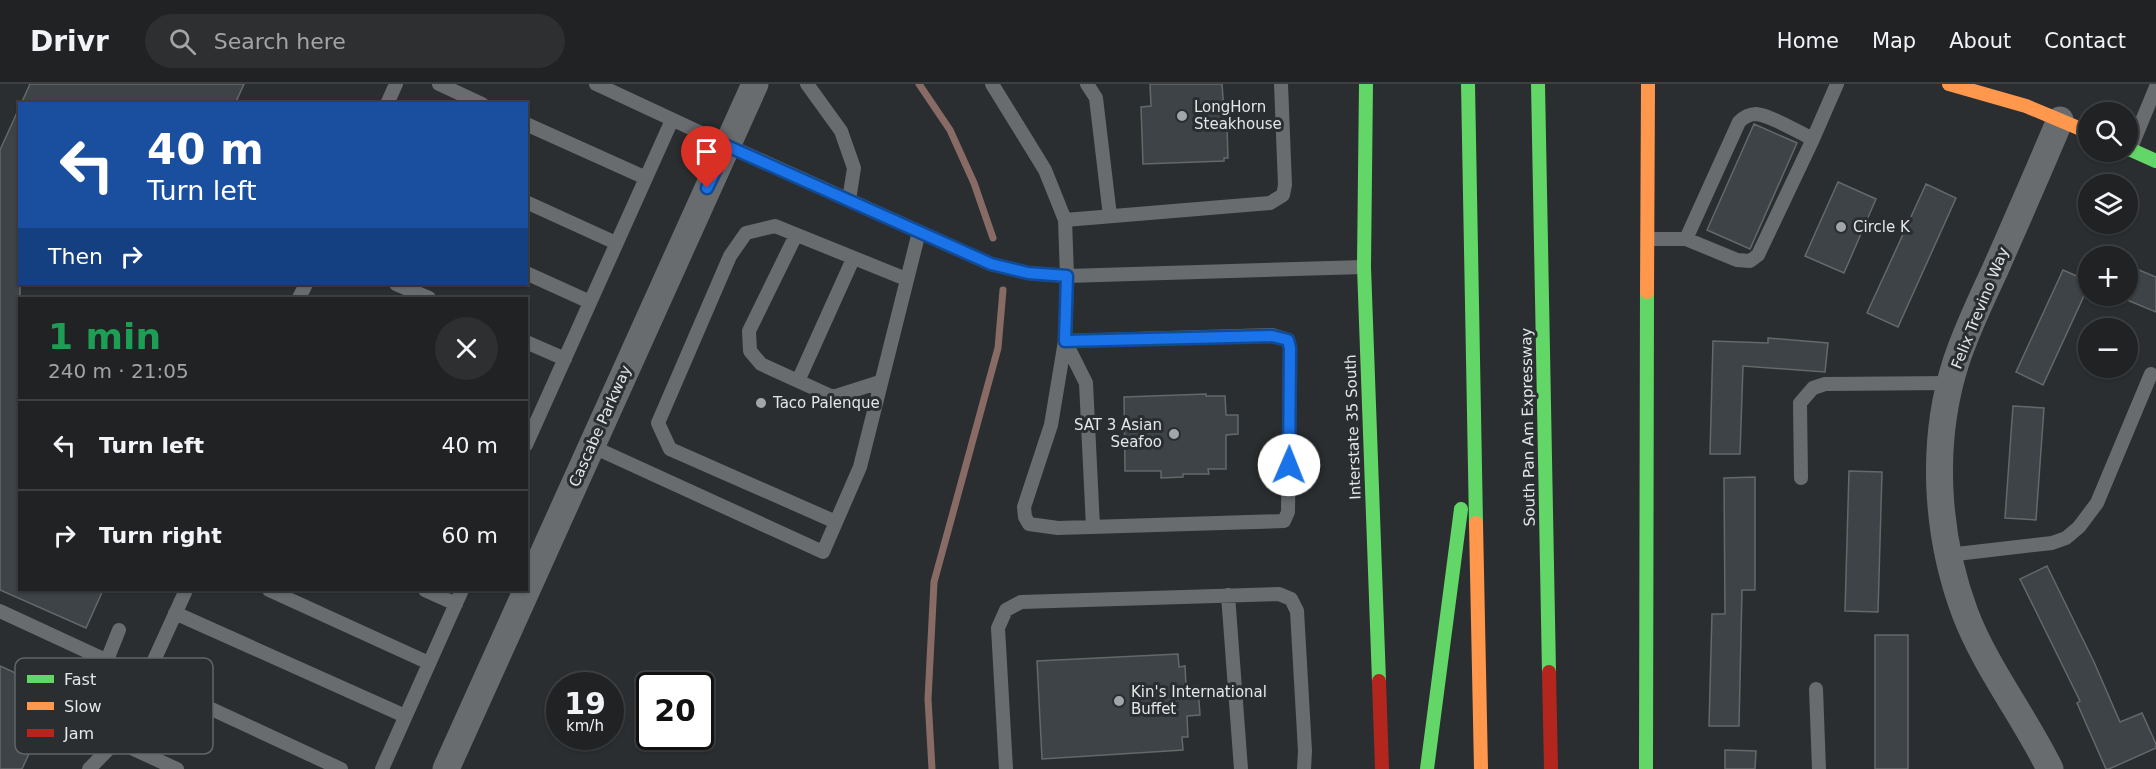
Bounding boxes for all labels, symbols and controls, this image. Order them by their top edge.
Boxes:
search box [145,14,565,68]
text: Drivr [30,25,109,58]
icon: search [166,25,199,58]
text: Search here [214,29,346,54]
text: Home [1777,29,1839,53]
text: Map [1872,29,1916,53]
text: About [1949,29,2011,53]
text: Contact [2044,29,2126,53]
place label: LongHorn Steakhouse [1194,98,1282,133]
map controls [2078,102,2138,378]
button: search [2078,102,2138,162]
marker: LongHorn Steakhouse [1175,109,1189,123]
text: 40 m [147,125,264,174]
icon: left [48,126,126,204]
pin [681,126,732,188]
icon: arrive [690,135,723,168]
button: layers [2078,174,2138,234]
text: Turn left [147,175,257,206]
place label: Circle K [1853,218,1911,236]
marker: Circle K [1834,220,1848,234]
icon: right [115,240,148,273]
text: Then [48,244,103,269]
street label: Felix Trevino Way [1947,244,2013,371]
button: + [2078,246,2138,306]
text: 1 min [48,316,161,357]
button: close [435,317,498,380]
button: − [2078,318,2138,378]
street label: South Pan Am Expressway [1517,327,1539,527]
street label: Interstate 35 South [1341,354,1365,500]
text: 240 m · 21:05 [48,359,189,383]
street label: Cascabe Parkway [565,362,635,490]
place label: Taco Palenque [772,394,880,412]
marker: Taco Palenque [754,396,768,410]
place label: SAT 3 Asian Seafoo [1074,416,1162,451]
marker: SAT 3 Asian Seafoo [1167,427,1181,441]
icon: left [48,429,81,462]
text: Turn left [99,433,204,458]
text: 40 m [442,433,498,458]
position arrow [1257,433,1321,497]
icon: right [48,519,81,552]
text: Turn right [99,523,222,548]
text: 60 m [442,523,498,548]
legend [15,658,213,754]
text: Fast [64,670,96,689]
speed limit sign: 20 [636,672,714,750]
place label: Kin's International Buffet [1131,683,1267,718]
text: 19 [564,686,606,721]
marker: Kin's International Buffet [1112,694,1126,708]
text: Slow [64,697,101,716]
text: km/h [566,717,604,735]
text: Jam [63,724,94,743]

